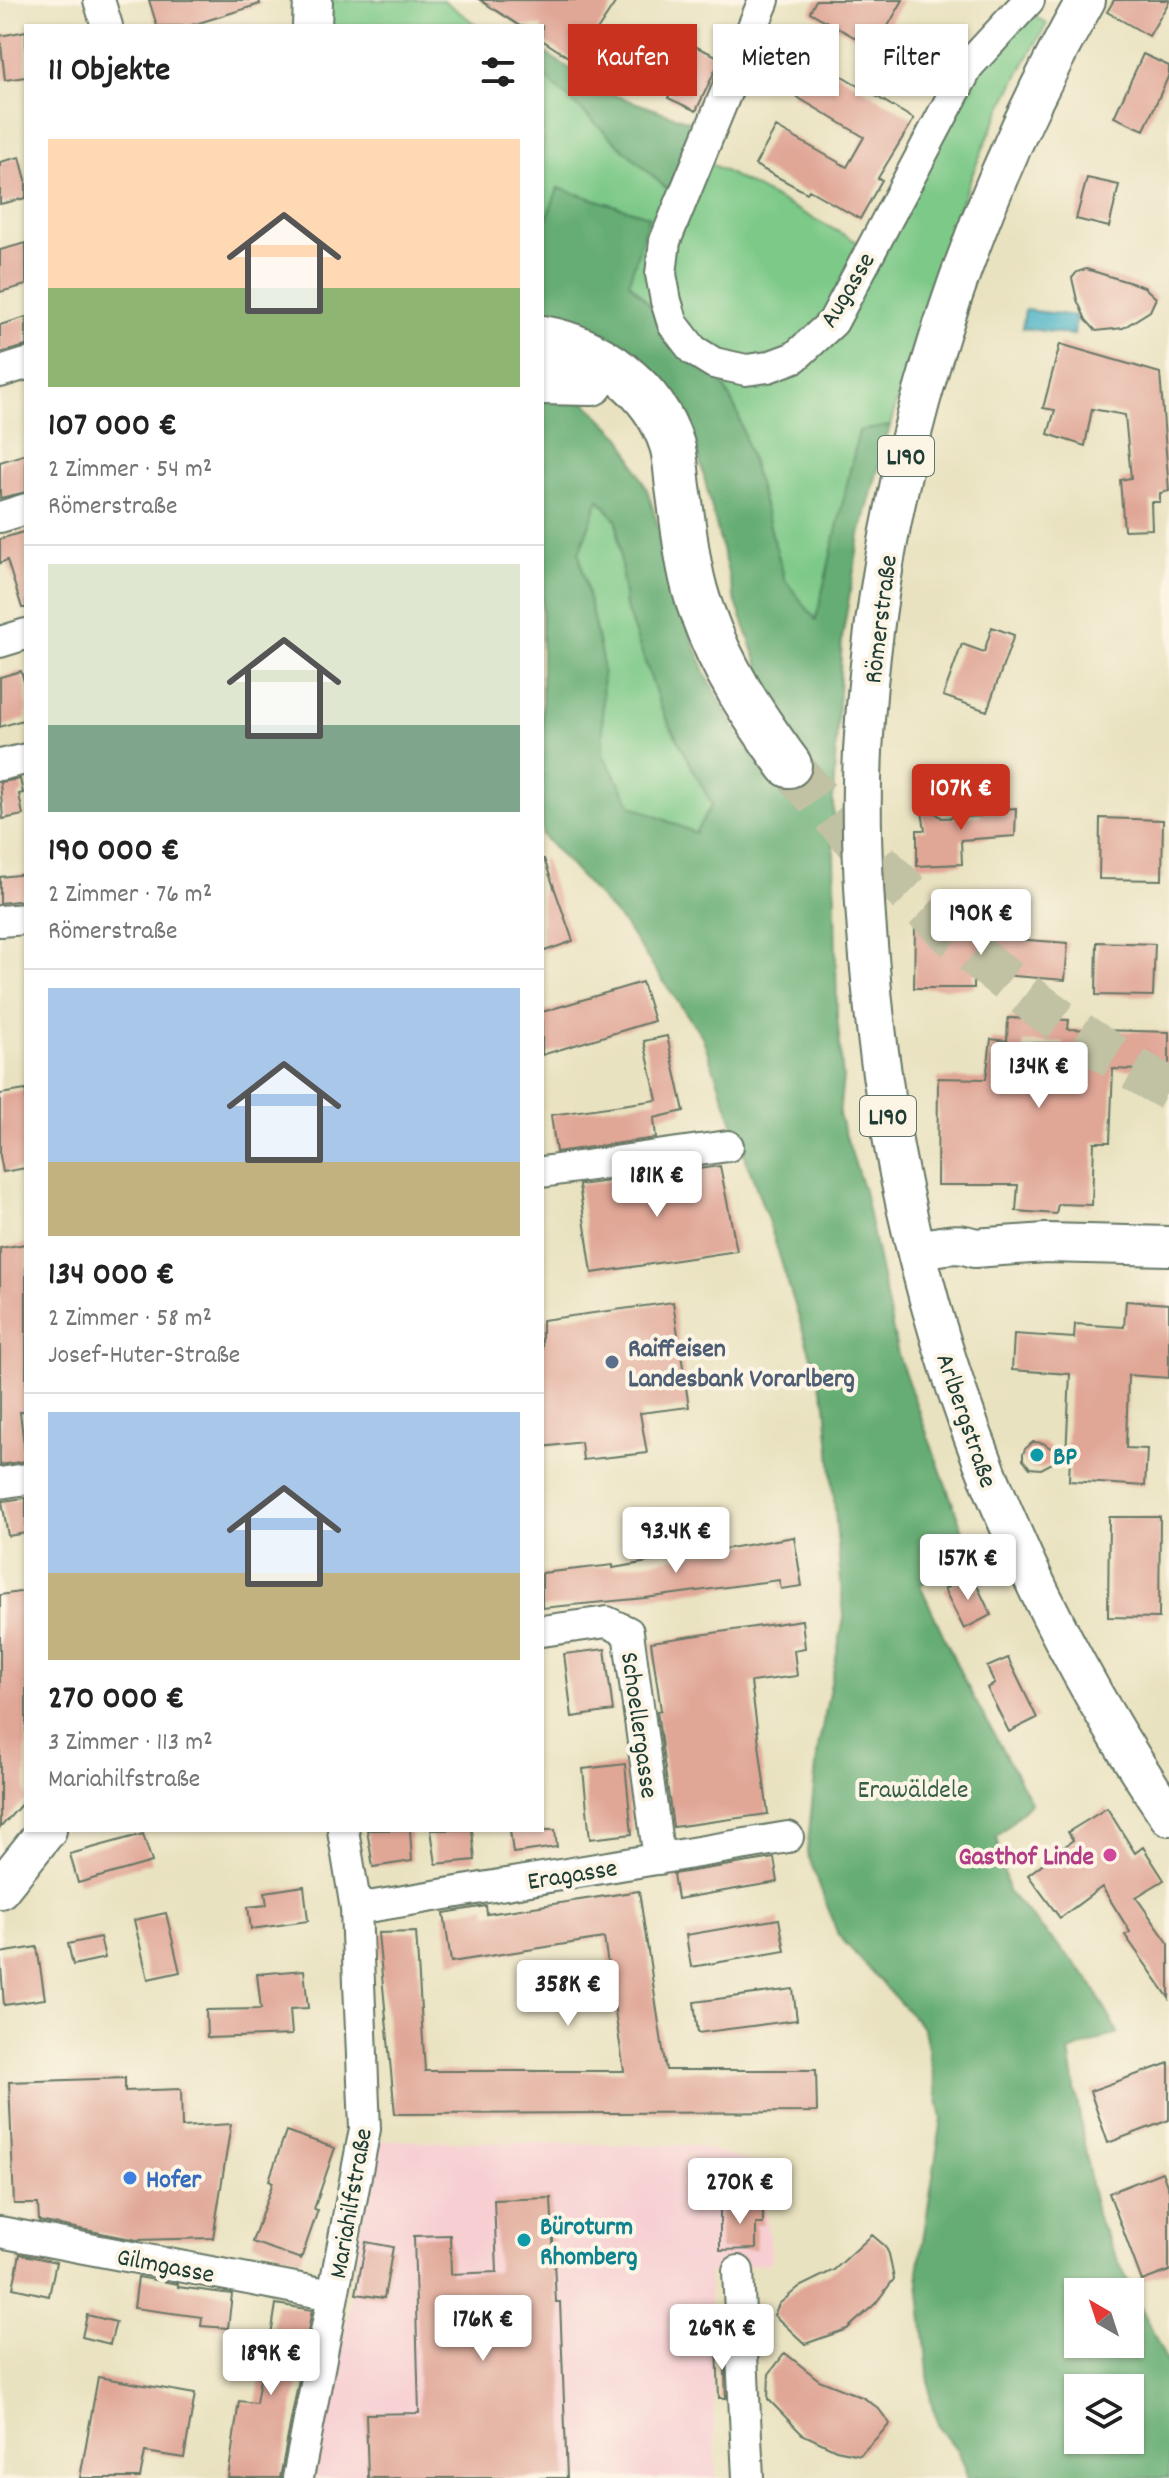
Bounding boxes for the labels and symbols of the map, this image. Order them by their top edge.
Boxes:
street label: Augasse [812,246,886,336]
road number: L190 [878,436,934,476]
street label: Römerstraße [856,553,909,686]
pin: 107K € [896,764,1026,832]
pin: 190K € [916,889,1046,957]
pin: 134K € [974,1042,1104,1110]
road number: L190 [860,1096,916,1136]
pin: 181K € [592,1151,722,1219]
place label: Raiffeisen Landesbank Vorarlberg [628,1332,855,1399]
street label: Arlbergstraße [924,1349,1005,1493]
marker: Raiffeisen Landesbank Vorarlberg [603,1353,621,1371]
place label: BP [1053,1440,1077,1477]
marker: BP [1028,1446,1046,1464]
pin: 93.4K € [602,1507,750,1575]
pin: 157K € [903,1534,1033,1602]
street label: Schoellergasse [609,1650,666,1801]
park label: Erawäldele [858,1773,968,1810]
place label: Gasthof Linde [959,1840,1094,1877]
marker: Gasthof Linde [1101,1846,1119,1864]
street label: Eragasse [525,1851,620,1902]
pin: 358K € [503,1960,633,2028]
street label: Mariahilfstraße [321,2125,384,2282]
pin: 270K € [675,2158,805,2226]
place label: Hofer [146,2163,201,2200]
marker: Hofer [121,2169,139,2187]
place label: Büroturm Rhomberg [540,2210,638,2277]
marker: Büroturm Rhomberg [515,2231,533,2249]
street label: Gilmgasse [113,2240,217,2295]
north arrow [1064,2278,1144,2358]
pin: 176K € [418,2295,548,2363]
pin: 269K € [657,2304,787,2372]
pin: 189K € [206,2329,336,2397]

